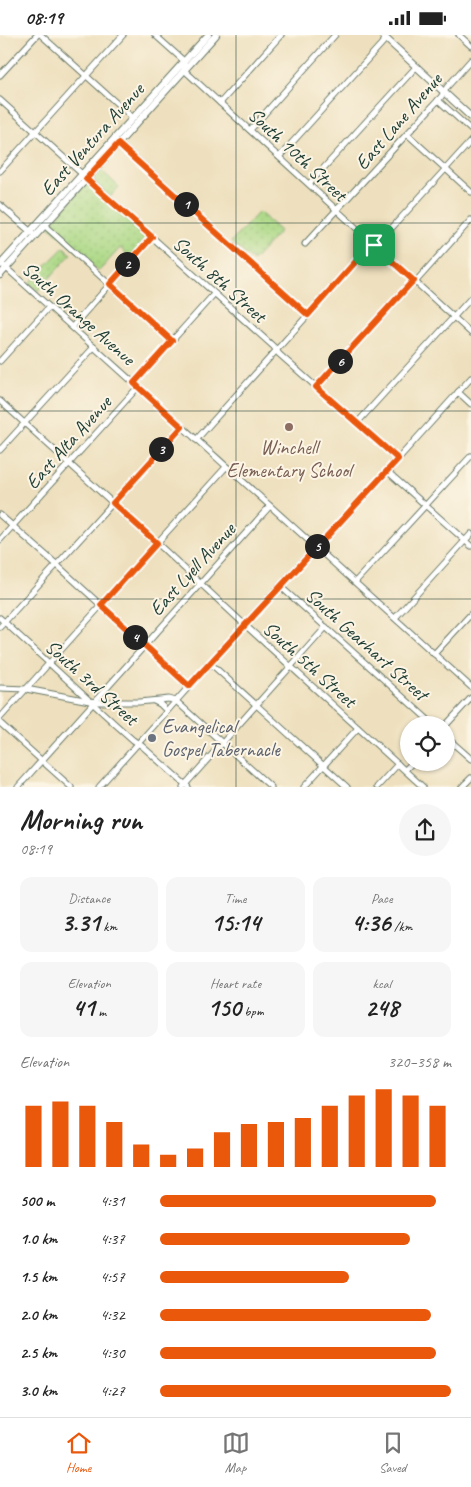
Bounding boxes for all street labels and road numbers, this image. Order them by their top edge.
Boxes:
street label: East Lane Avenue [349,67,448,175]
street label: East Ventura Avenue [35,77,151,201]
street label: South 10th Street [243,102,354,208]
street label: South 8th Street [168,231,273,329]
street label: South Orange Avenue [17,256,141,372]
street label: East Alta Avenue [20,389,118,494]
street label: East Lyell Avenue [144,516,242,621]
street label: South Gearhart Street [300,583,436,708]
street label: South 5th Street [258,616,363,714]
street label: South 3rd Street [40,634,145,732]

